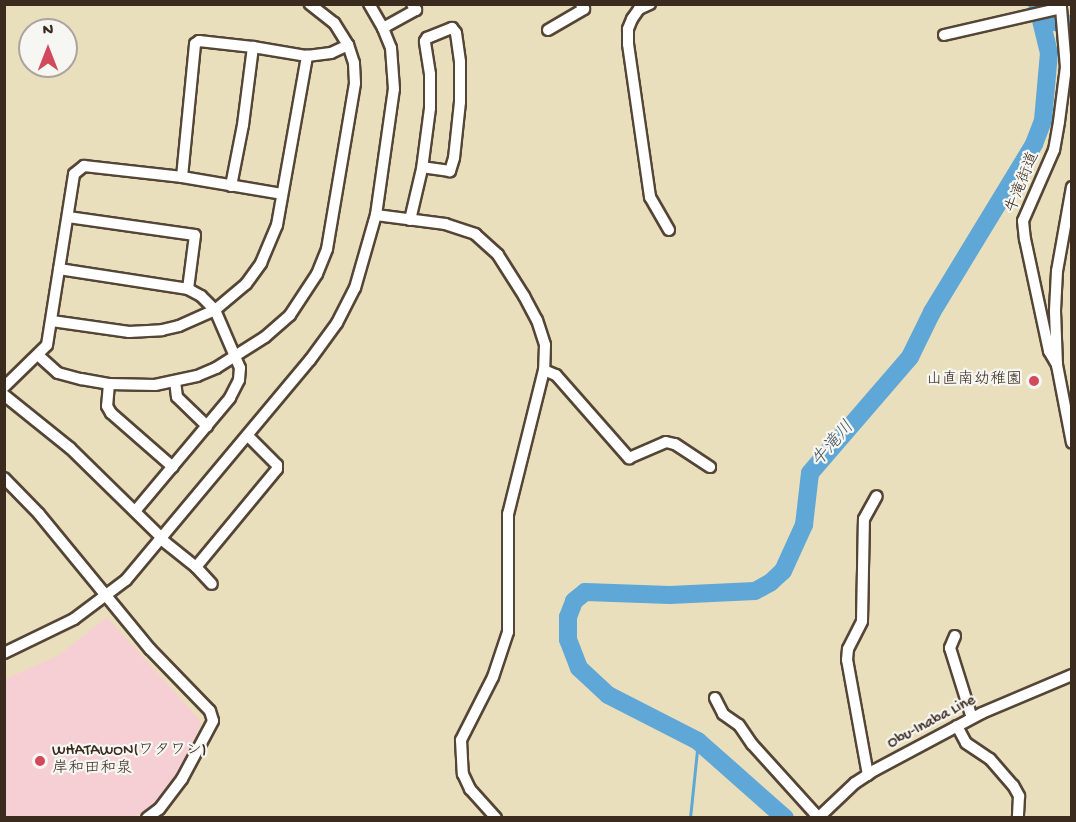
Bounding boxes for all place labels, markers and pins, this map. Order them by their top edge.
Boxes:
place label: 山直南幼稚園 [926,371,1022,391]
marker: 山直南幼稚園 [1027,374,1041,388]
place label: WHATAWON(ワタワン) 岸和田和泉 [52,742,207,780]
marker: WHATAWON(ワタワン) 岸和田和泉 [33,754,47,768]

